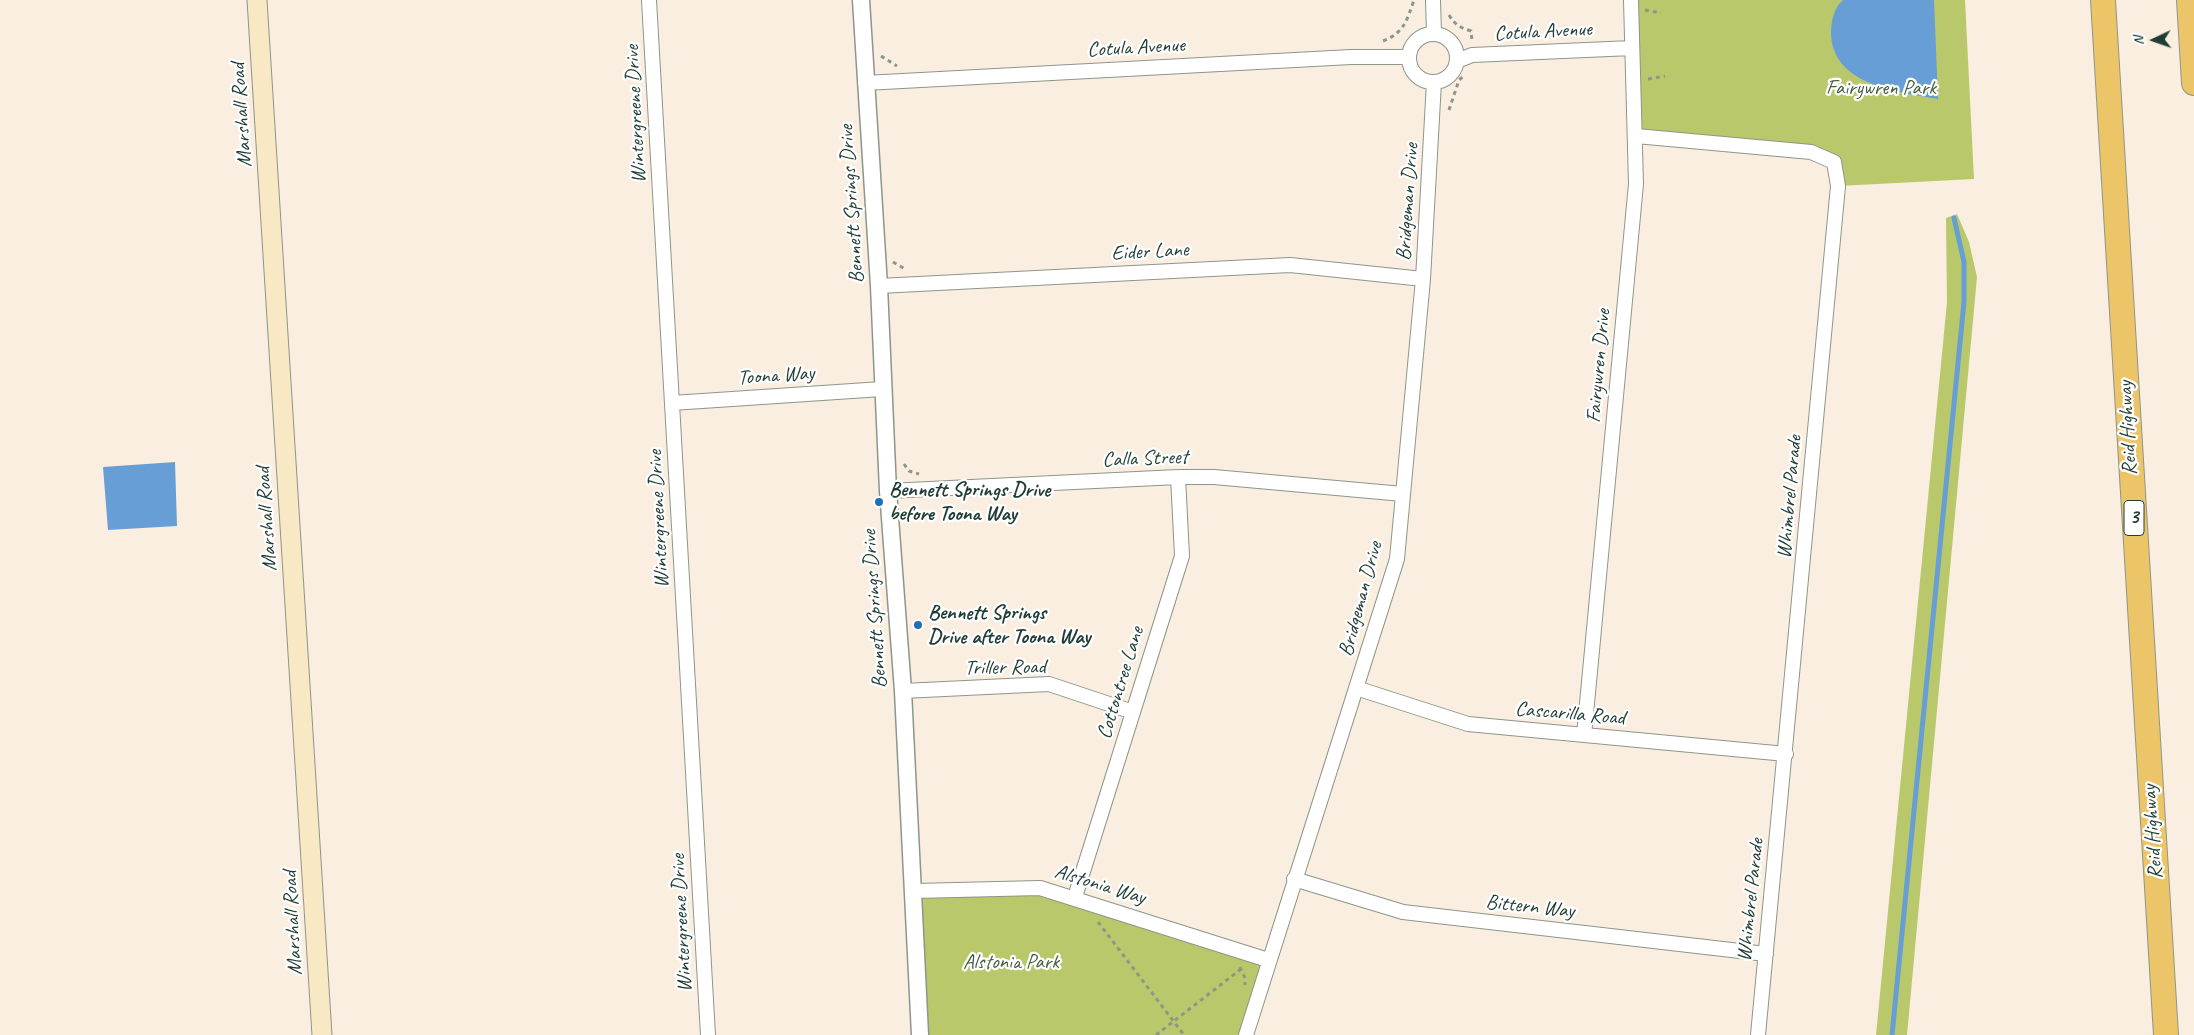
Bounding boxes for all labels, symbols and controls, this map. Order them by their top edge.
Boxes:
north arrow [2129,15,2179,65]
street label: Cotula Avenue [1494,17,1592,47]
street label: Cotula Avenue [1087,33,1185,63]
text: N [2130,36,2147,46]
street label: Wintergreene Drive [620,44,652,184]
street label: Marshall Road [226,62,258,168]
park label: Fairywren Park [1826,75,1936,101]
street label: Bennett Springs Drive [834,124,870,284]
street label: Bridgeman Drive [1391,142,1425,262]
street label: Eider Lane [1111,237,1189,267]
street label: Fairywren Drive [1581,308,1617,424]
street label: Toona Way [737,361,815,391]
street label: Reid Highway [2113,380,2143,476]
street label: Whimbrel Parade [1772,434,1808,560]
street label: Calla Street [1102,445,1188,473]
street label: Wintergreene Drive [643,449,675,589]
street label: Marshall Road [251,466,283,572]
place label: Bennett Springs Drive before Toona Way [889,477,1050,527]
marker: Bennett Springs Drive before Toona Way [873,496,885,508]
road number: 3 [2124,500,2144,536]
street label: Bennett Springs Drive [857,529,893,689]
street label: Bridgeman Drive [1334,539,1388,659]
place label: Bennett Springs Drive after Toona Way [928,600,1090,650]
marker: Bennett Springs Drive after Toona Way [912,619,924,631]
street label: Cottontree Lane [1092,624,1150,742]
street label: Triller Road [964,655,1046,681]
street label: Cascarilla Road [1514,697,1626,731]
street label: Reid Highway [2137,784,2169,880]
street label: Whimbrel Parade [1732,837,1770,963]
street label: Wintergreene Drive [666,853,698,993]
street label: Alstonia Way [1052,859,1148,911]
street label: Marshall Road [278,870,308,976]
street label: Bittern Way [1484,890,1576,924]
park label: Alstonia Park [963,949,1059,975]

